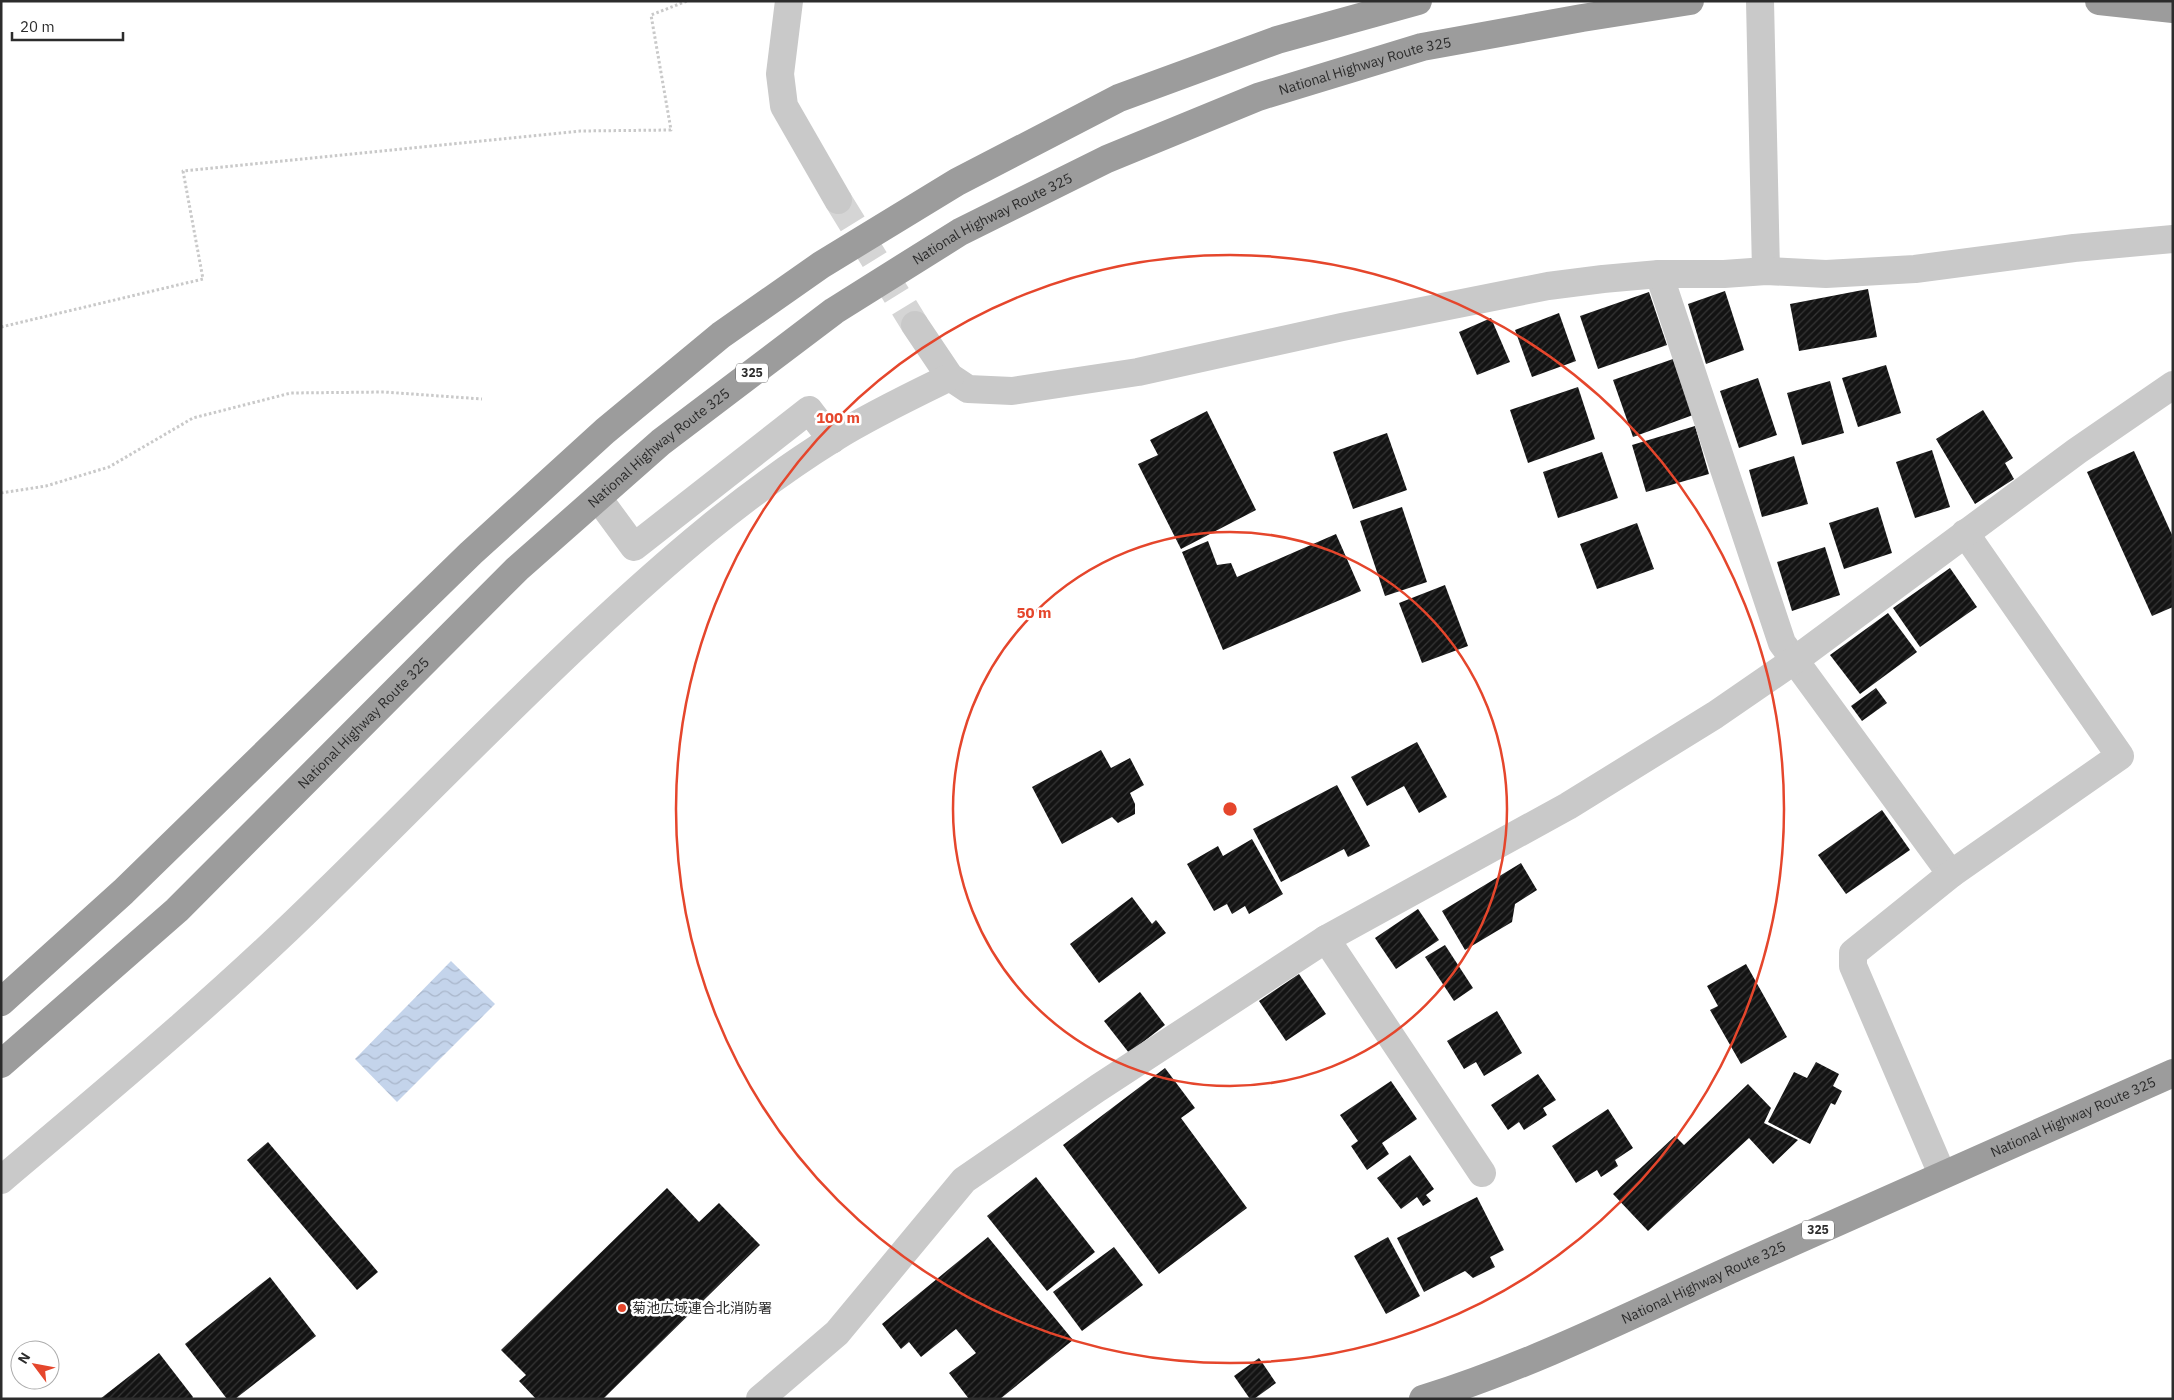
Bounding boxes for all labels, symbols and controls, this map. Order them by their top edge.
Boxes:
scale bar [12,10,124,42]
text: 20 m [20,17,55,36]
street label: National Highway Route 325 [1276,33,1453,99]
street label: National Highway Route 325 [909,169,1075,269]
road number: 325 [736,363,768,382]
street label: National Highway Route 325 [584,384,733,511]
text: 100 m [816,408,860,427]
text: 50 m [1017,603,1051,622]
street label: National Highway Route 325 [294,653,433,793]
centre of rings [1221,800,1239,818]
street label: National Highway Route 325 [1988,1073,2159,1161]
road number: 325 [1802,1220,1834,1240]
street label: National Highway Route 325 [1618,1237,1789,1328]
place label: 菊池広域連合北消防署 [632,1299,772,1317]
marker: 菊池広域連合北消防署 [616,1302,628,1314]
north arrow [10,1340,60,1390]
text: N [14,1349,34,1367]

